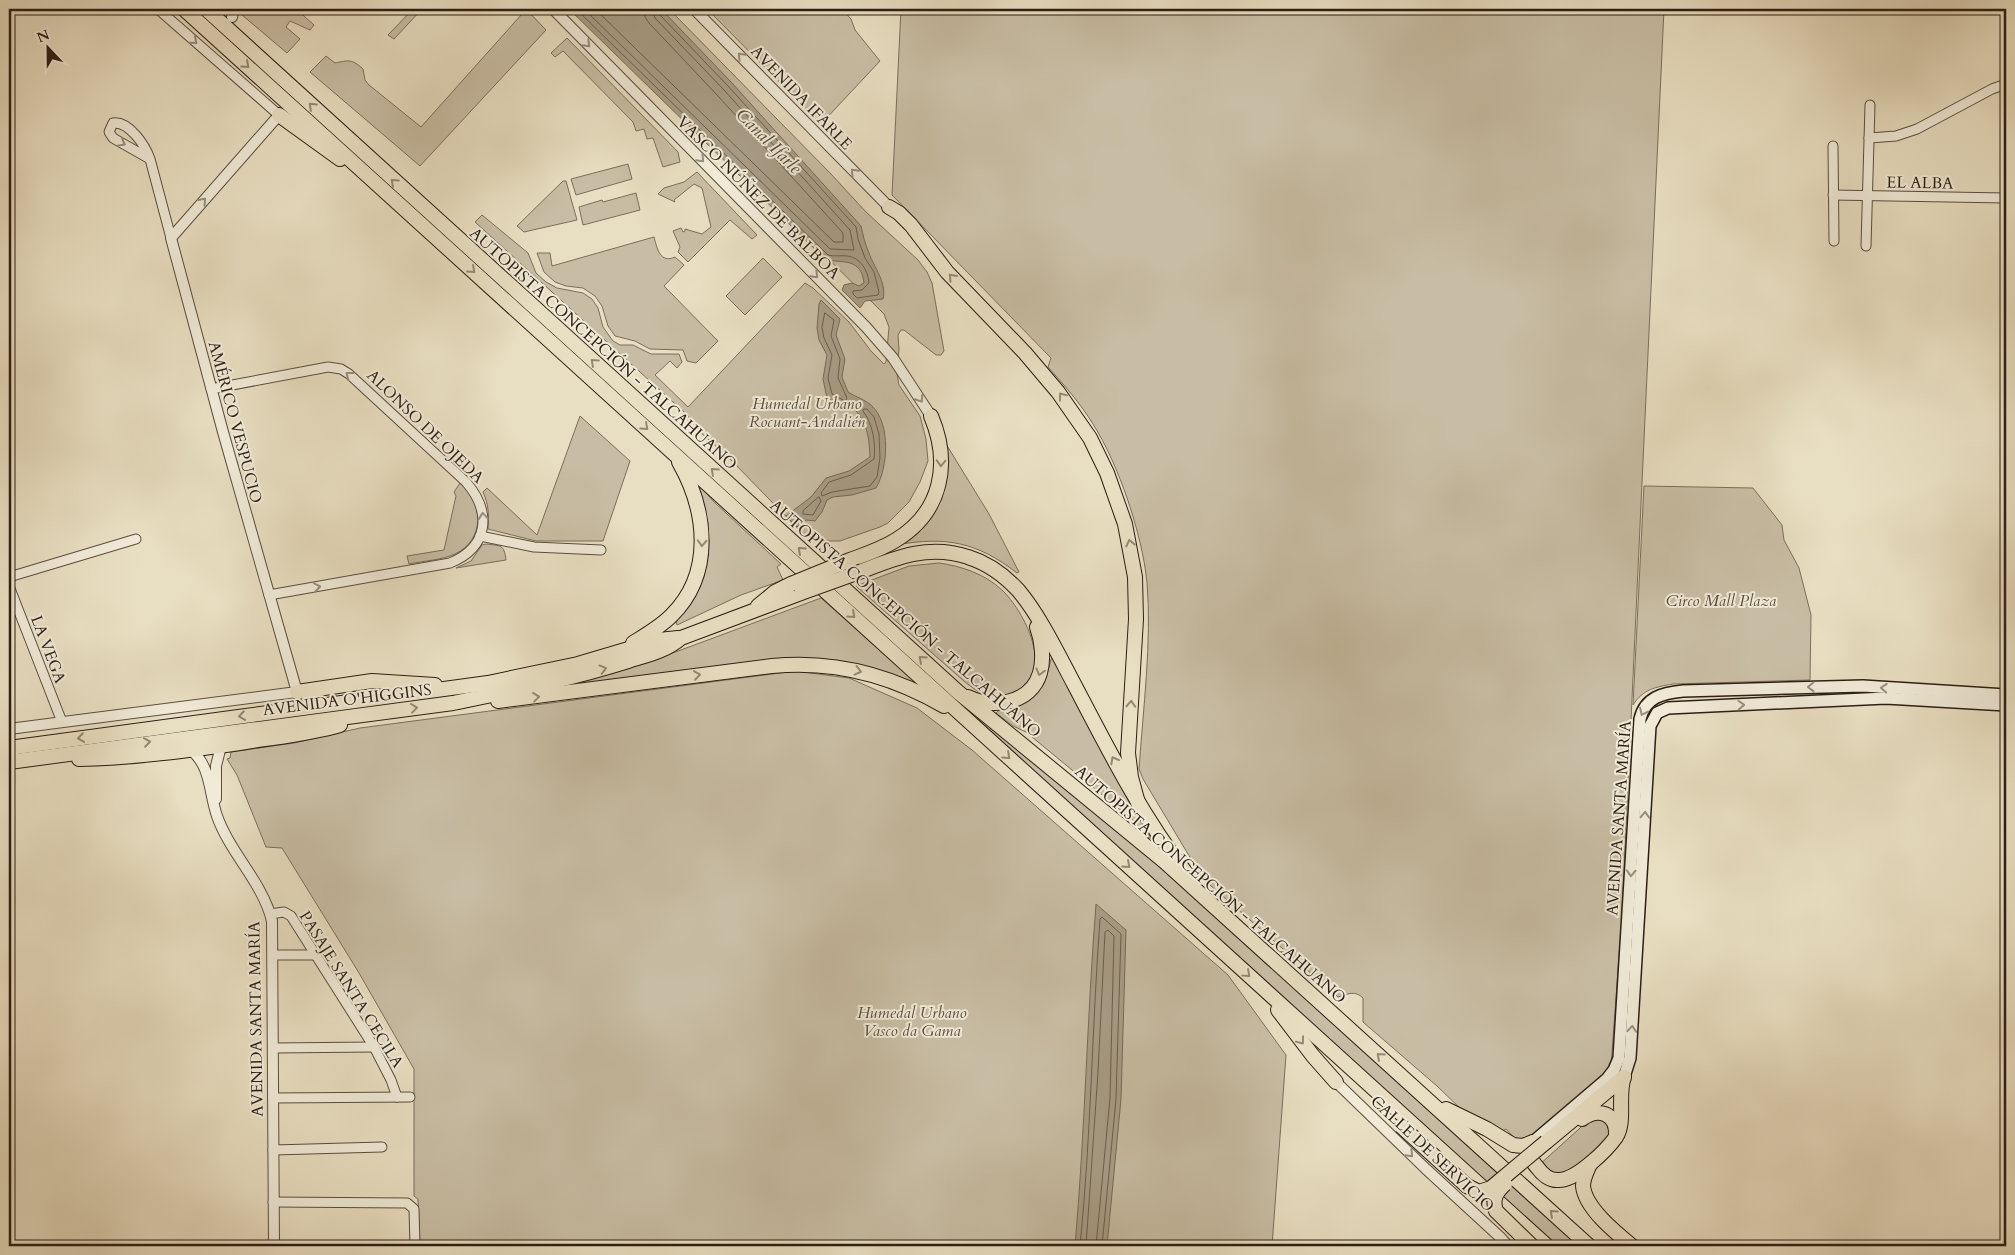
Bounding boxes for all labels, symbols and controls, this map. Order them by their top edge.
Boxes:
north arrow [22,22,72,72]
text: N [34,25,53,47]
one-way arrow [189,35,198,44]
one-way arrow [581,38,590,47]
street label: AVENIDA IFARLE [746,41,857,155]
one-way arrow [737,53,746,62]
one-way arrow [241,59,250,68]
one-way arrow [309,103,318,112]
water label: Canal Ifarle [730,103,808,181]
street label: VASCO NÚÑEZ DE BALBOA [672,111,845,285]
one-way arrow [117,137,126,147]
one-way arrow [695,154,704,163]
one-way arrow [851,169,860,178]
street label: EL ALBA [1886,171,1954,195]
one-way arrow [390,178,399,187]
one-way arrow [198,198,207,207]
street label: AUTOPISTA CONCEPCIÓN - TALCAHUANO [465,222,742,475]
one-way arrow [466,264,475,273]
one-way arrow [810,269,819,278]
one-way arrow [948,273,957,282]
street label: AMÉRICO VESPUCIO [203,339,267,506]
one-way arrow [590,359,599,368]
street label: ALONSO DE OJEDA [362,365,489,489]
one-way arrow [346,373,355,381]
park label: Humedal Urbano Rocuant-Andalién [749,393,865,433]
one-way arrow [914,393,924,402]
one-way arrow [1059,393,1067,402]
one-way arrow [639,421,648,430]
one-way arrow [936,459,947,467]
one-way arrow [711,468,720,477]
street label: AUTOPISTA CONCEPCIÓN - TALCAHUANO [765,495,1046,743]
one-way arrow [477,512,488,520]
one-way arrow [1125,538,1135,547]
one-way arrow [697,540,708,548]
one-way arrow [798,547,807,556]
one-way arrow [312,582,321,592]
park label: Circo Mall Plaza [1666,590,1776,612]
one-way arrow [846,609,855,618]
street label: LA VEGA [25,612,71,687]
one-way arrow [918,656,927,665]
one-way arrow [598,664,606,674]
one-way arrow [854,665,863,676]
one-way arrow [1035,667,1045,675]
one-way arrow [693,671,701,681]
street label: AVENIDA O'HIGGINS [262,679,433,721]
one-way arrow [1807,681,1815,692]
one-way arrow [1879,682,1887,693]
one-way arrow [532,692,540,703]
one-way arrow [1737,699,1745,710]
one-way arrow [1126,700,1137,708]
one-way arrow [411,703,419,714]
one-way arrow [1639,707,1649,716]
one-way arrow [237,710,245,721]
street label: AVENIDA SANTA MARÍA [1601,719,1637,916]
one-way arrow [76,732,84,743]
one-way arrow [144,737,152,748]
one-way arrow [1001,750,1010,759]
one-way arrow [1110,756,1120,765]
street label: AUTOPISTA CONCEPCIÓN - TALCAHUANO [1070,761,1351,1009]
one-way arrow [1639,811,1650,819]
one-way arrow [1121,859,1130,868]
one-way arrow [1625,869,1636,877]
street label: PASAJE SANTA CECILA [294,907,409,1073]
street label: AVENIDA SANTA MARÍA [243,920,269,1117]
one-way arrow [1242,968,1251,977]
park label: Humedal Urbano Vasco da Gama [857,1002,967,1042]
one-way arrow [1627,1025,1638,1033]
one-way arrow [1295,1035,1304,1045]
one-way arrow [1377,1053,1386,1062]
street label: CALLE DE SERVICIO [1366,1090,1499,1217]
one-way arrow [1404,1148,1413,1157]
one-way arrow [1549,1210,1558,1219]

